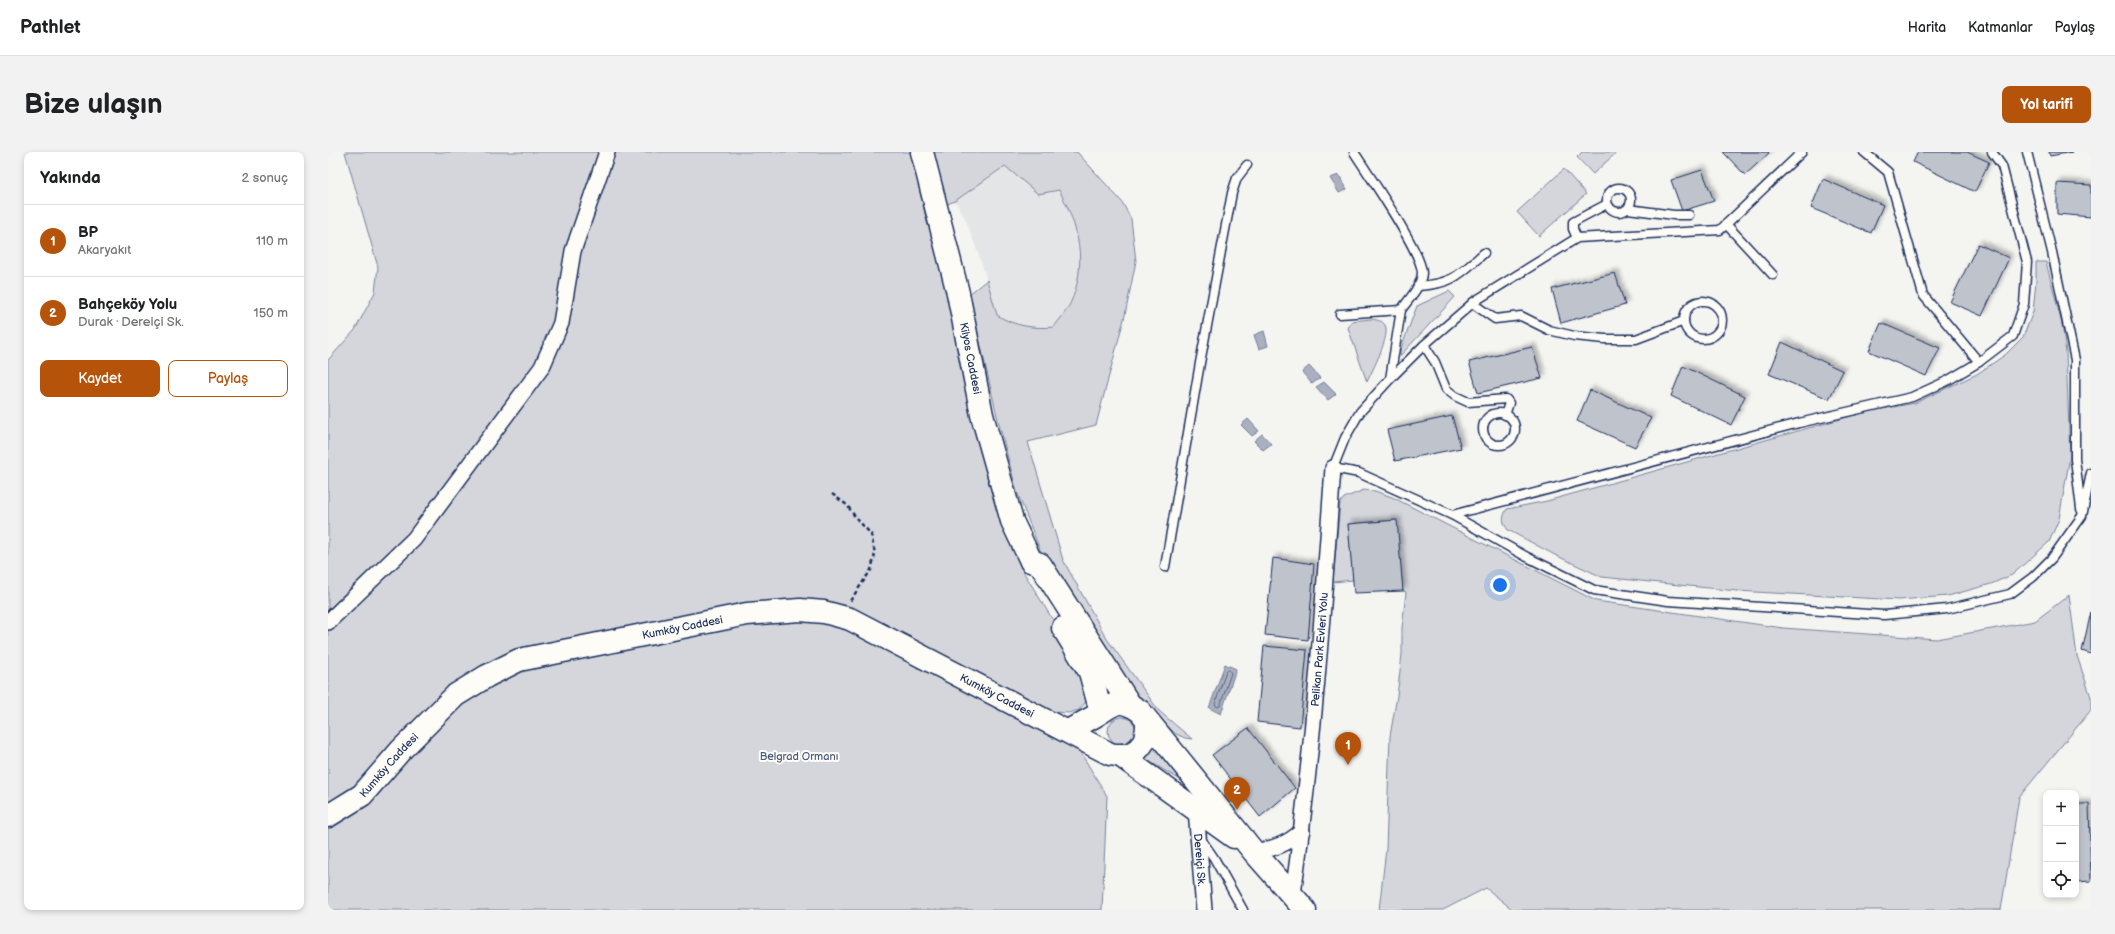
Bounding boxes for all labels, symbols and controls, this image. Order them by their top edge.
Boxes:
text: Pathlet [20,16,81,39]
text: Harita [1908,19,1946,36]
text: Katmanlar [1968,19,2033,36]
text: Paylaş [2055,19,2095,36]
button: Yol tarifi [2002,86,2091,123]
text: Bize ulaşın [24,88,163,121]
text: Yakında [40,168,101,188]
text: 2 sonuç [242,170,288,186]
text: BP [78,223,98,242]
text: 1 [50,233,56,249]
text: 110 m [256,233,288,249]
text: Akaryakıt [78,242,131,258]
text: Bahçeköy Yolu [78,295,177,314]
text: 2 [49,305,57,321]
text: 150 m [254,305,288,321]
text: Durak · Dereiçi Sk. [78,314,184,330]
street label: Kilyos Caddesi [957,321,984,396]
button: Kaydet [40,360,160,397]
button: Paylaş [168,360,288,397]
your location [1490,575,1510,595]
street label: Pelikan Park Evleri Yolu [1309,592,1331,707]
street label: Kumköy Caddesi [641,613,724,642]
street label: Kumköy Caddesi [958,671,1037,721]
street label: Kumköy Caddesi [357,730,421,800]
pin: 1 [1335,732,1361,765]
park label: Belgrad Ormanı [760,750,838,763]
pin: 2 [1224,777,1250,810]
map controls [2043,790,2079,898]
button: + [2043,790,2079,826]
button: − [2043,826,2079,862]
street label: Dereiçi Sk. [1191,833,1208,887]
button: locate [2043,862,2079,898]

